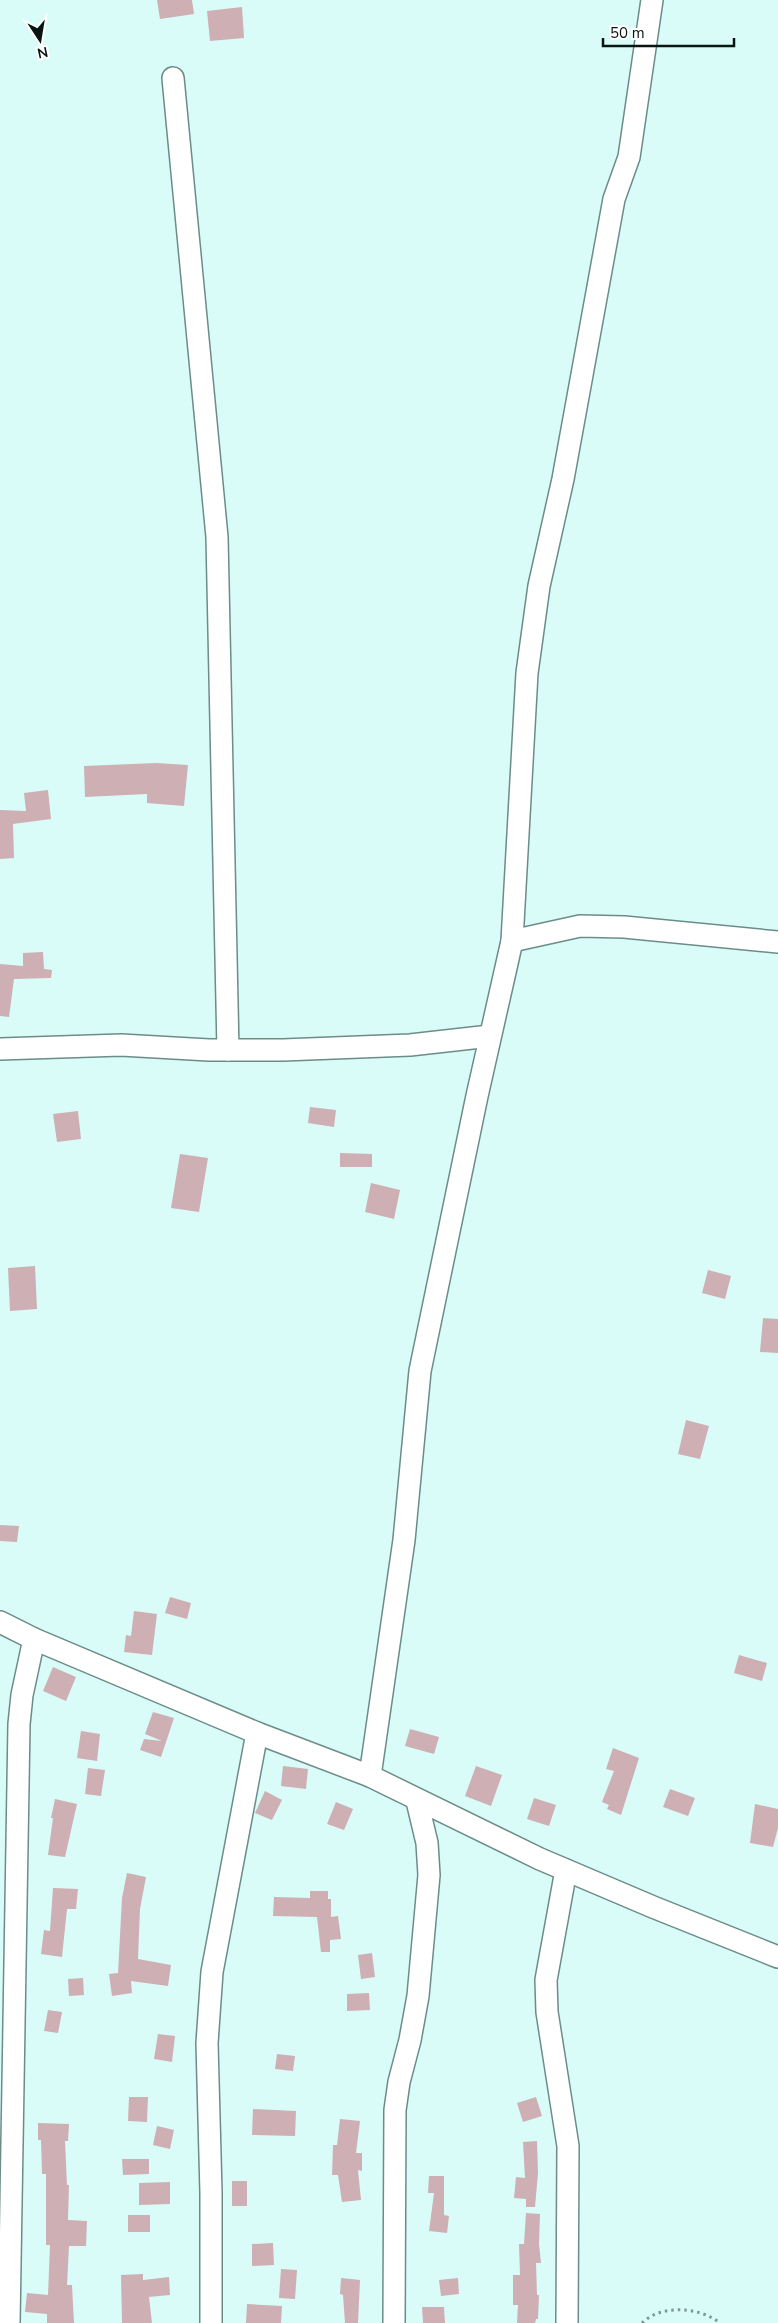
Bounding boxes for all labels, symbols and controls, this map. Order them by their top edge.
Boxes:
north arrow [15,15,65,65]
scale bar [603,15,734,47]
text: 50 m [610,23,645,43]
text: N [35,42,50,63]

